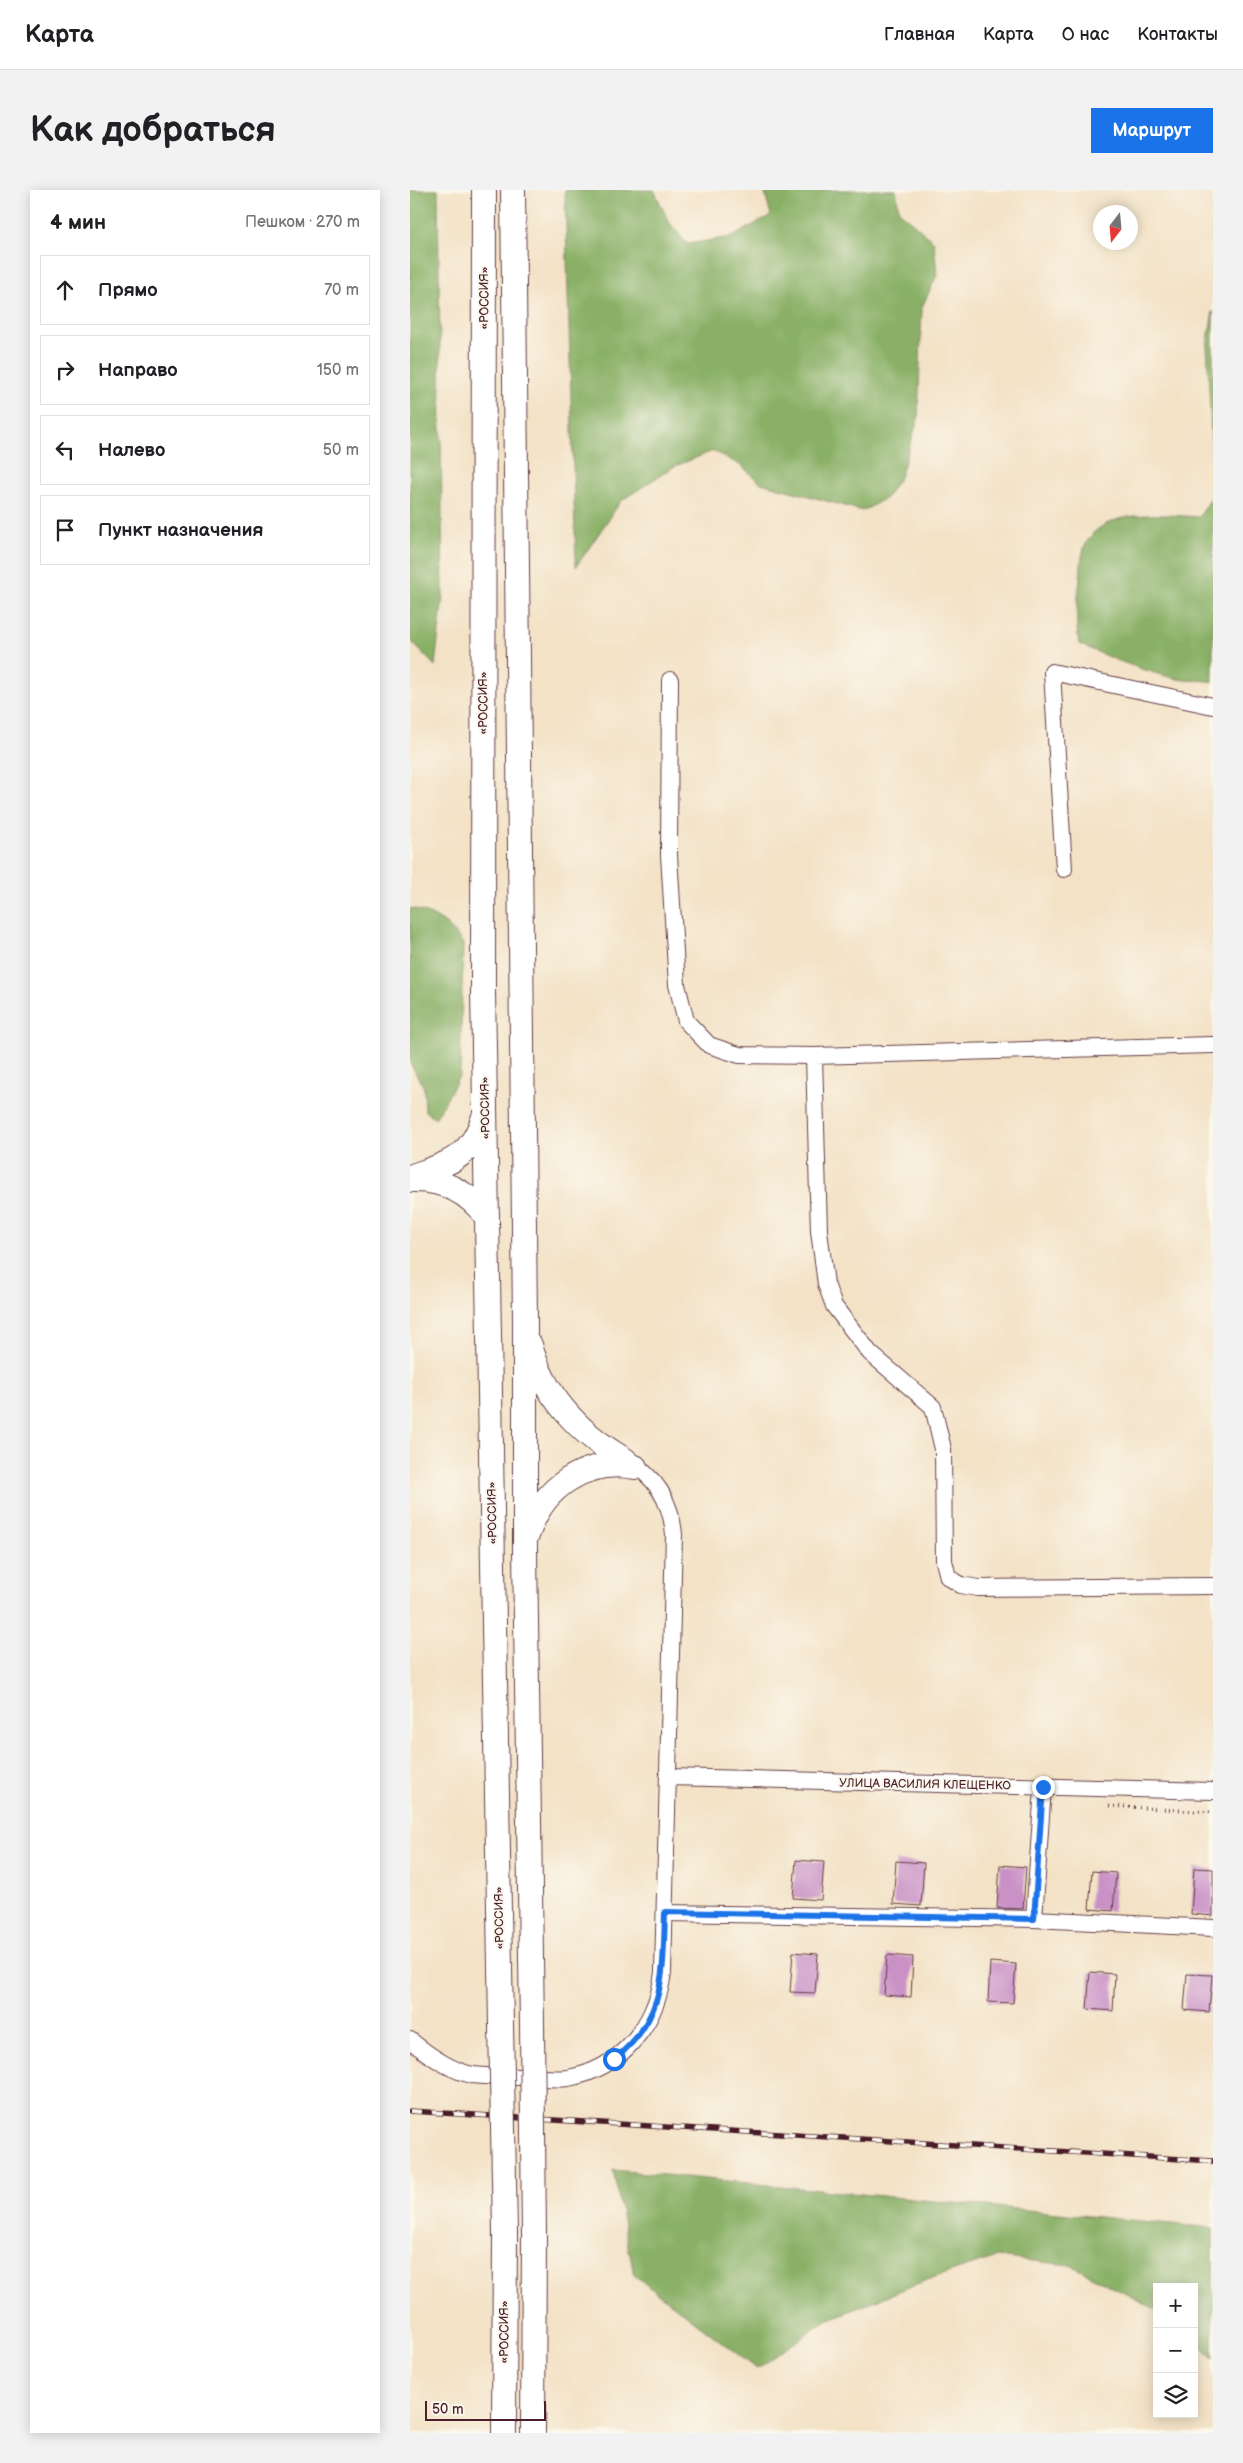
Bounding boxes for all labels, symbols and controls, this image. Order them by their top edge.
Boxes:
text: Карта [25,20,94,49]
text: Главная [884,24,955,45]
text: Карта [983,24,1034,45]
text: О нас [1062,24,1109,45]
text: Контакты [1137,24,1218,45]
button: Маршрут [1091,108,1213,153]
text: Как добраться [30,109,276,152]
north arrow [1093,205,1138,250]
text: 4 мин [50,210,106,235]
text: Пешком · 270 m [245,213,360,232]
street label: «РОССИЯ» [477,266,492,329]
icon: ahead [51,276,79,304]
text: Прямо [98,279,158,302]
text: 70 m [324,281,359,300]
icon: right [51,356,79,384]
text: Направо [98,359,178,382]
text: 150 m [317,361,359,380]
icon: left [51,436,79,464]
text: Налево [98,439,165,462]
text: 50 m [323,441,359,460]
icon: arrive [51,516,79,544]
text: Пункт назначения [98,519,263,542]
street label: «РОССИЯ» [476,671,491,734]
street label: «РОССИЯ» [477,1076,494,1140]
street label: «РОССИЯ» [484,1481,501,1545]
street label: УЛИЦА ВАСИЛИЯ КЛЕЩЕНКО [839,1776,1011,1794]
route end [1032,1776,1055,1799]
street label: «РОССИЯ» [491,1886,508,1950]
route start [603,2048,626,2071]
map controls [1153,2283,1198,2418]
button: + [1153,2283,1198,2328]
street label: «РОССИЯ» [497,2300,512,2363]
button: − [1153,2328,1198,2373]
button: layers [1153,2373,1198,2418]
scale bar [425,2398,546,2421]
text: 50 m [432,2401,464,2418]

